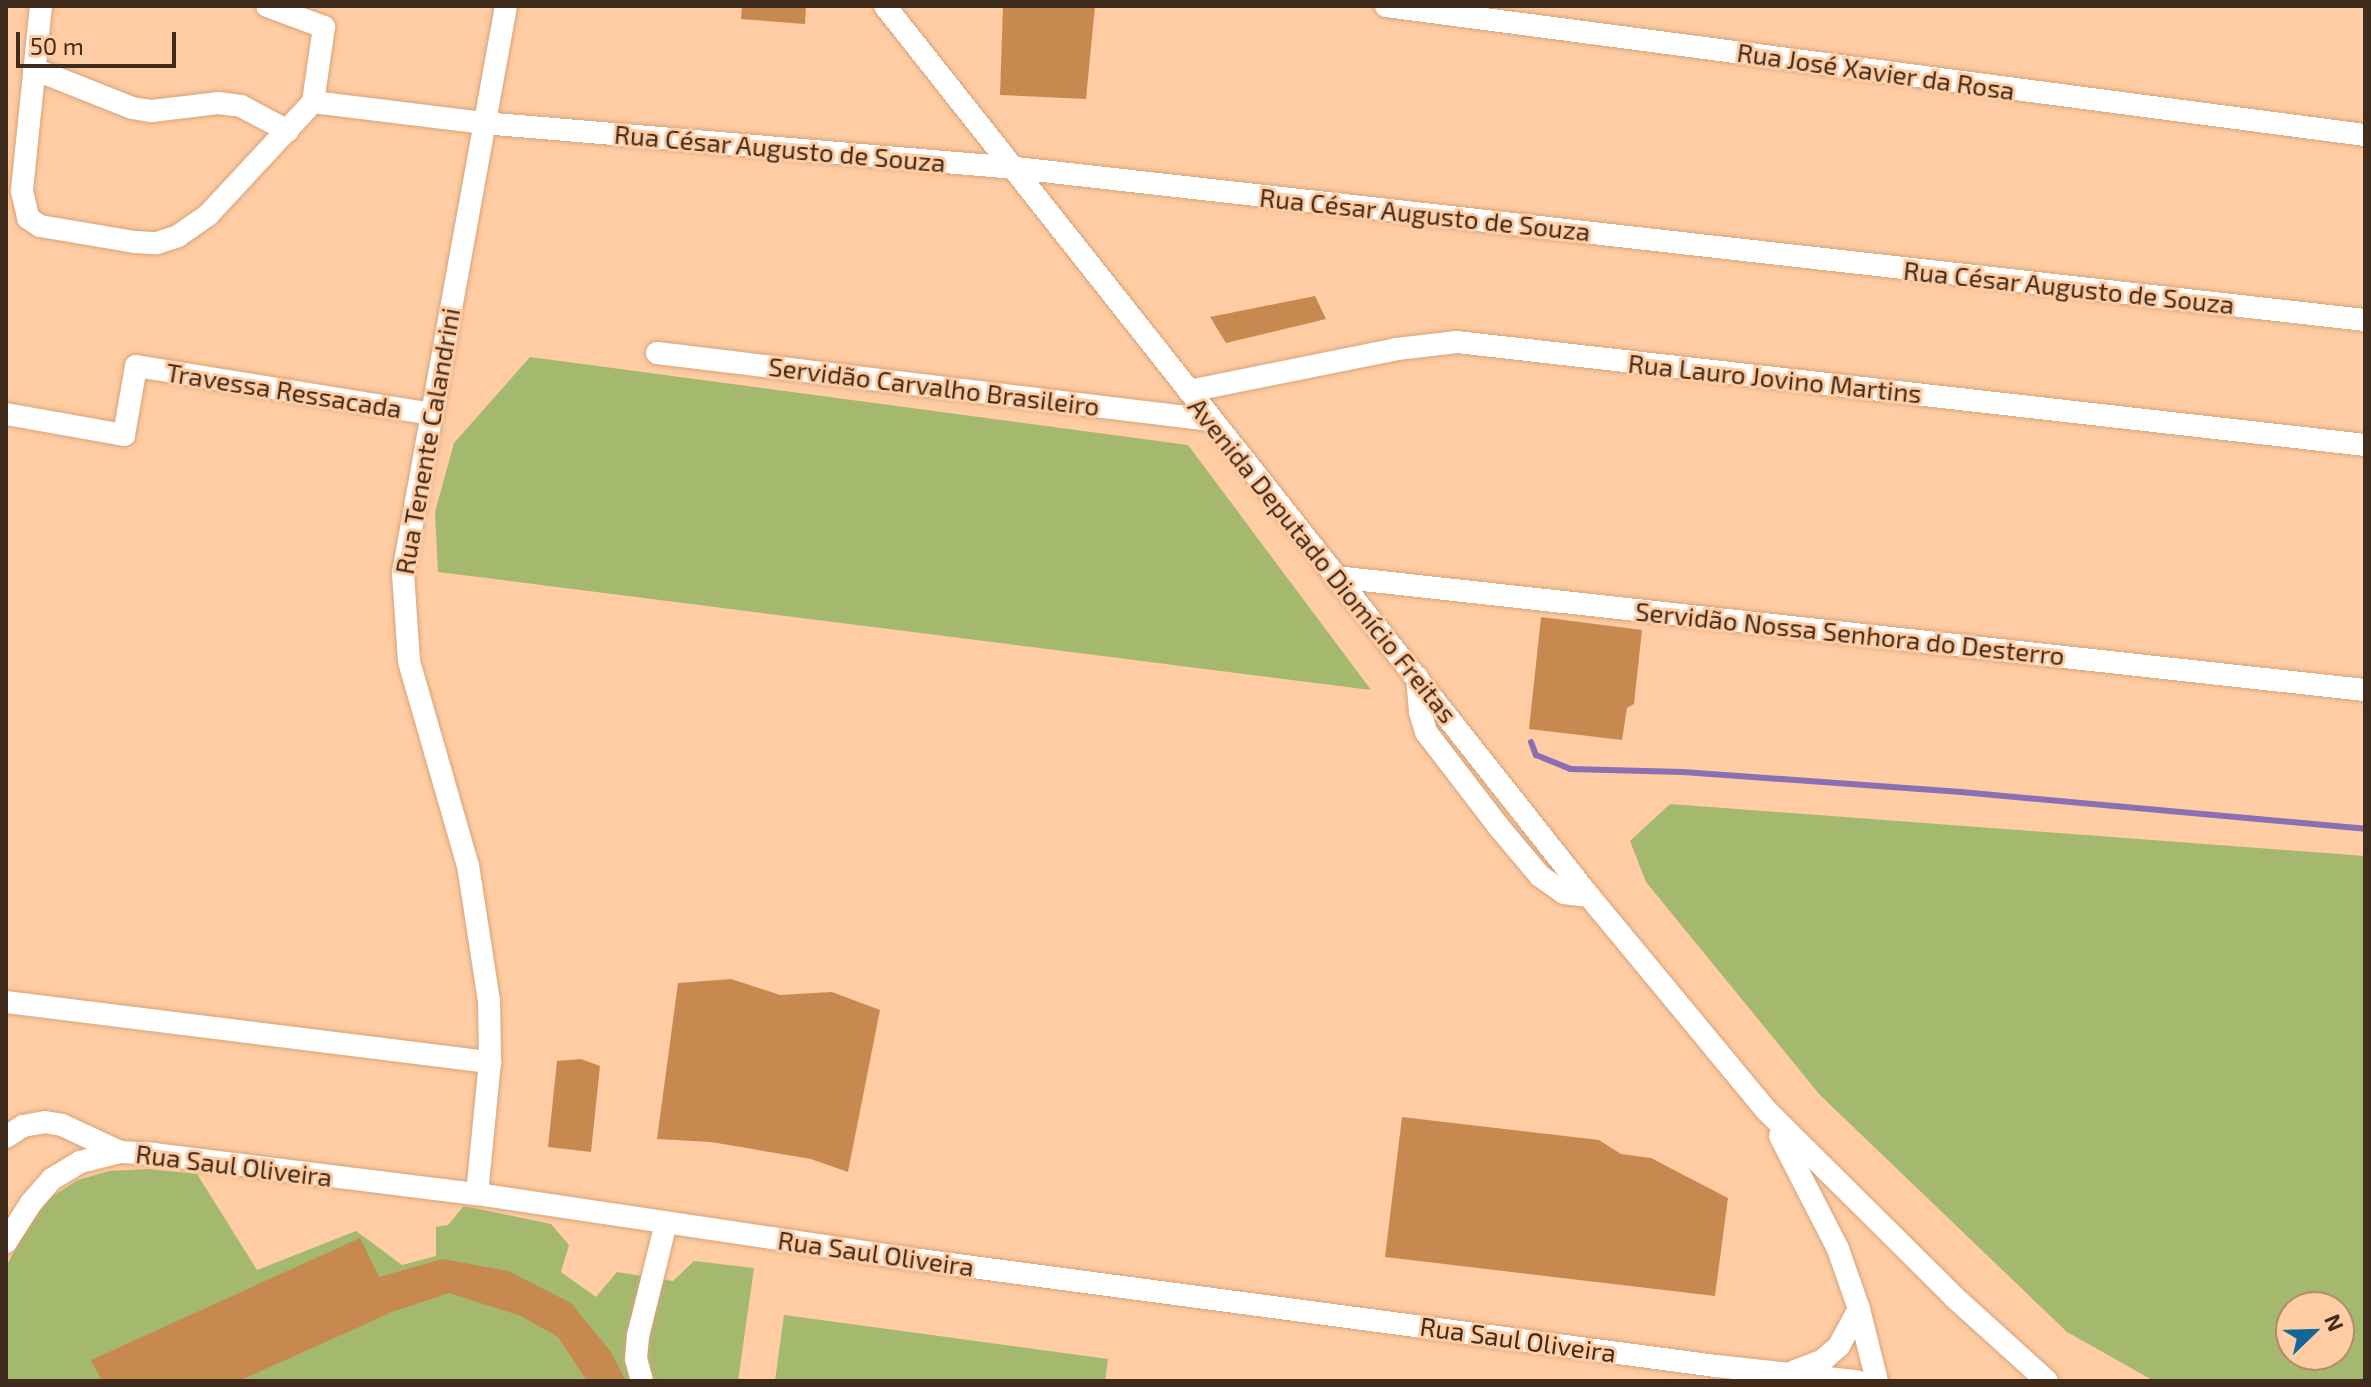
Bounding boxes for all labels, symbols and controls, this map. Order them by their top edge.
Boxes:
scale bar [20,16,180,66]
text: 50 m [30,31,84,60]
street label: Rua José Xavier da Rosa [1735,36,2017,106]
street label: Rua César Augusto de Souza [612,118,948,178]
street label: Rua César Augusto de Souza [1257,181,1593,247]
street label: Rua César Augusto de Souza [1901,254,2237,320]
street label: Rua Tenente Calandrini [388,305,466,577]
street label: Rua Lauro Jovino Martins [1626,347,1924,409]
street label: Servidão Carvalho Brasileiro [767,350,1101,422]
street label: Travessa Ressacada [164,356,404,424]
street label: Avenida Deputado Diomício Freitas [1182,391,1464,729]
street label: Servidão Nossa Senhora do Desterro [1634,595,2066,671]
street label: Rua Saul Oliveira [134,1137,334,1193]
street label: Rua Saul Oliveira [776,1224,976,1282]
north arrow [2275,1291,2355,1371]
street label: Rua Saul Oliveira [1418,1310,1618,1368]
text: N [2320,1310,2350,1335]

